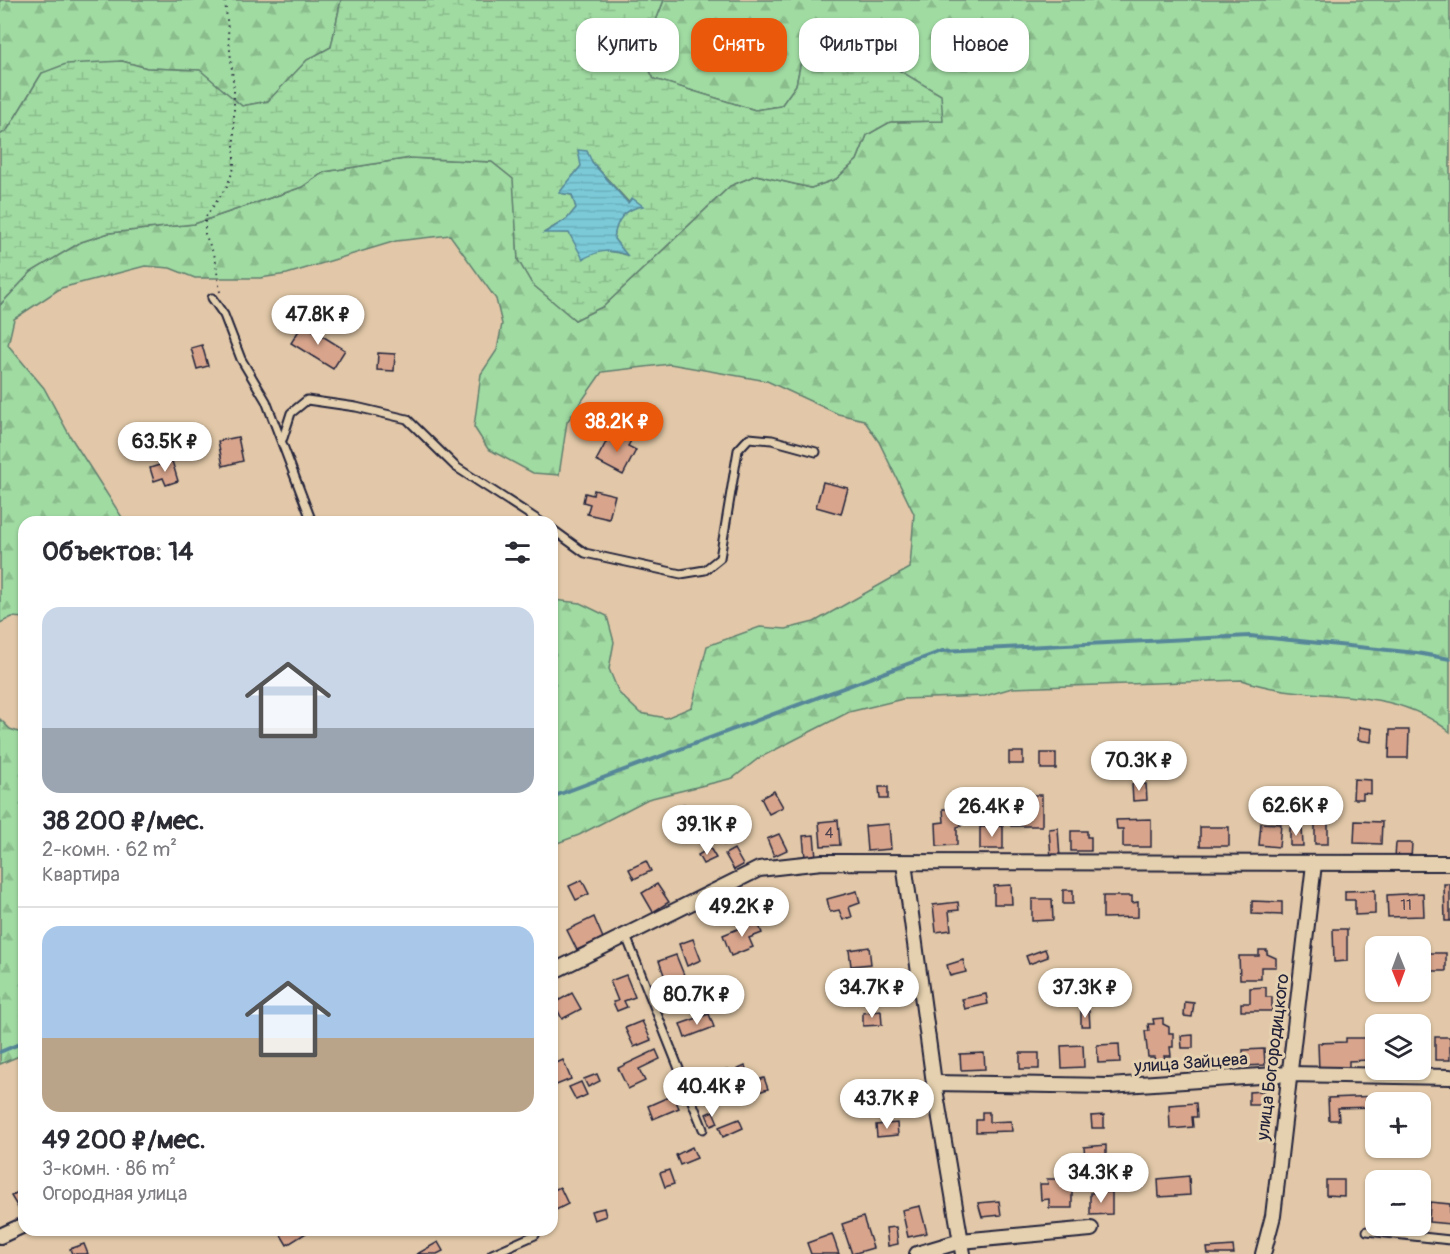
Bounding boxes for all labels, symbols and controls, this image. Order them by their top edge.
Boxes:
chip: Купить [576,18,679,72]
chip: Снять [691,18,787,72]
chip: Фильтры [799,18,919,72]
chip: Новое [931,18,1029,72]
pin: 47.8K ₽ [263,295,373,346]
text: 47.8K ₽ [285,302,351,327]
pin: 38.2K ₽ [562,402,672,453]
text: 38.2K ₽ [584,409,650,434]
pin: 63.5K ₽ [110,422,220,473]
text: 63.5K ₽ [132,429,198,454]
text: Объектов: 14 [42,536,193,568]
icon: filters [501,536,534,569]
icon: home [234,646,342,754]
pin: 70.3K ₽ [1084,741,1194,792]
text: 70.3K ₽ [1105,748,1173,773]
pin: 62.6K ₽ [1241,786,1351,837]
pin: 26.4K ₽ [937,787,1047,838]
text: 62.6K ₽ [1262,793,1330,818]
text: 26.4K ₽ [958,794,1026,819]
text: 38 200 ₽/мес. [42,805,205,837]
pin: 39.1K ₽ [652,805,762,856]
text: 39.1K ₽ [676,812,738,837]
house number: 4 [825,824,834,843]
text: 2-комн. · 62 m² [42,837,177,862]
text: Квартира [42,862,120,887]
pin: 49.2K ₽ [687,887,797,938]
text: 49.2K ₽ [709,894,775,919]
house number: 11 [1400,896,1412,915]
north arrow [1365,936,1431,1002]
map controls [1365,936,1431,1236]
icon: home [234,965,342,1073]
pin: 34.7K ₽ [817,968,927,1019]
pin: 37.3K ₽ [1030,968,1140,1019]
street label: улица Богородицкого [1251,972,1295,1143]
pin: 80.7K ₽ [642,975,752,1026]
text: 34.7K ₽ [839,975,905,1000]
text: 37.3K ₽ [1052,975,1118,1000]
text: 80.7K ₽ [663,982,731,1007]
button: layers [1365,1014,1431,1080]
street label: улица Зайцева [1132,1048,1249,1079]
pin: 40.4K ₽ [657,1067,767,1118]
text: 40.4K ₽ [677,1074,747,1099]
pin: 43.7K ₽ [832,1079,942,1130]
text: 43.7K ₽ [854,1086,920,1111]
button: + [1365,1092,1431,1158]
text: 49 200 ₽/мес. [42,1124,206,1156]
pin: 34.3K ₽ [1046,1153,1156,1204]
text: 3-комн. · 86 m² [42,1156,176,1181]
text: 34.3K ₽ [1068,1160,1134,1185]
button: − [1365,1170,1431,1236]
text: Огородная улица [42,1181,187,1206]

